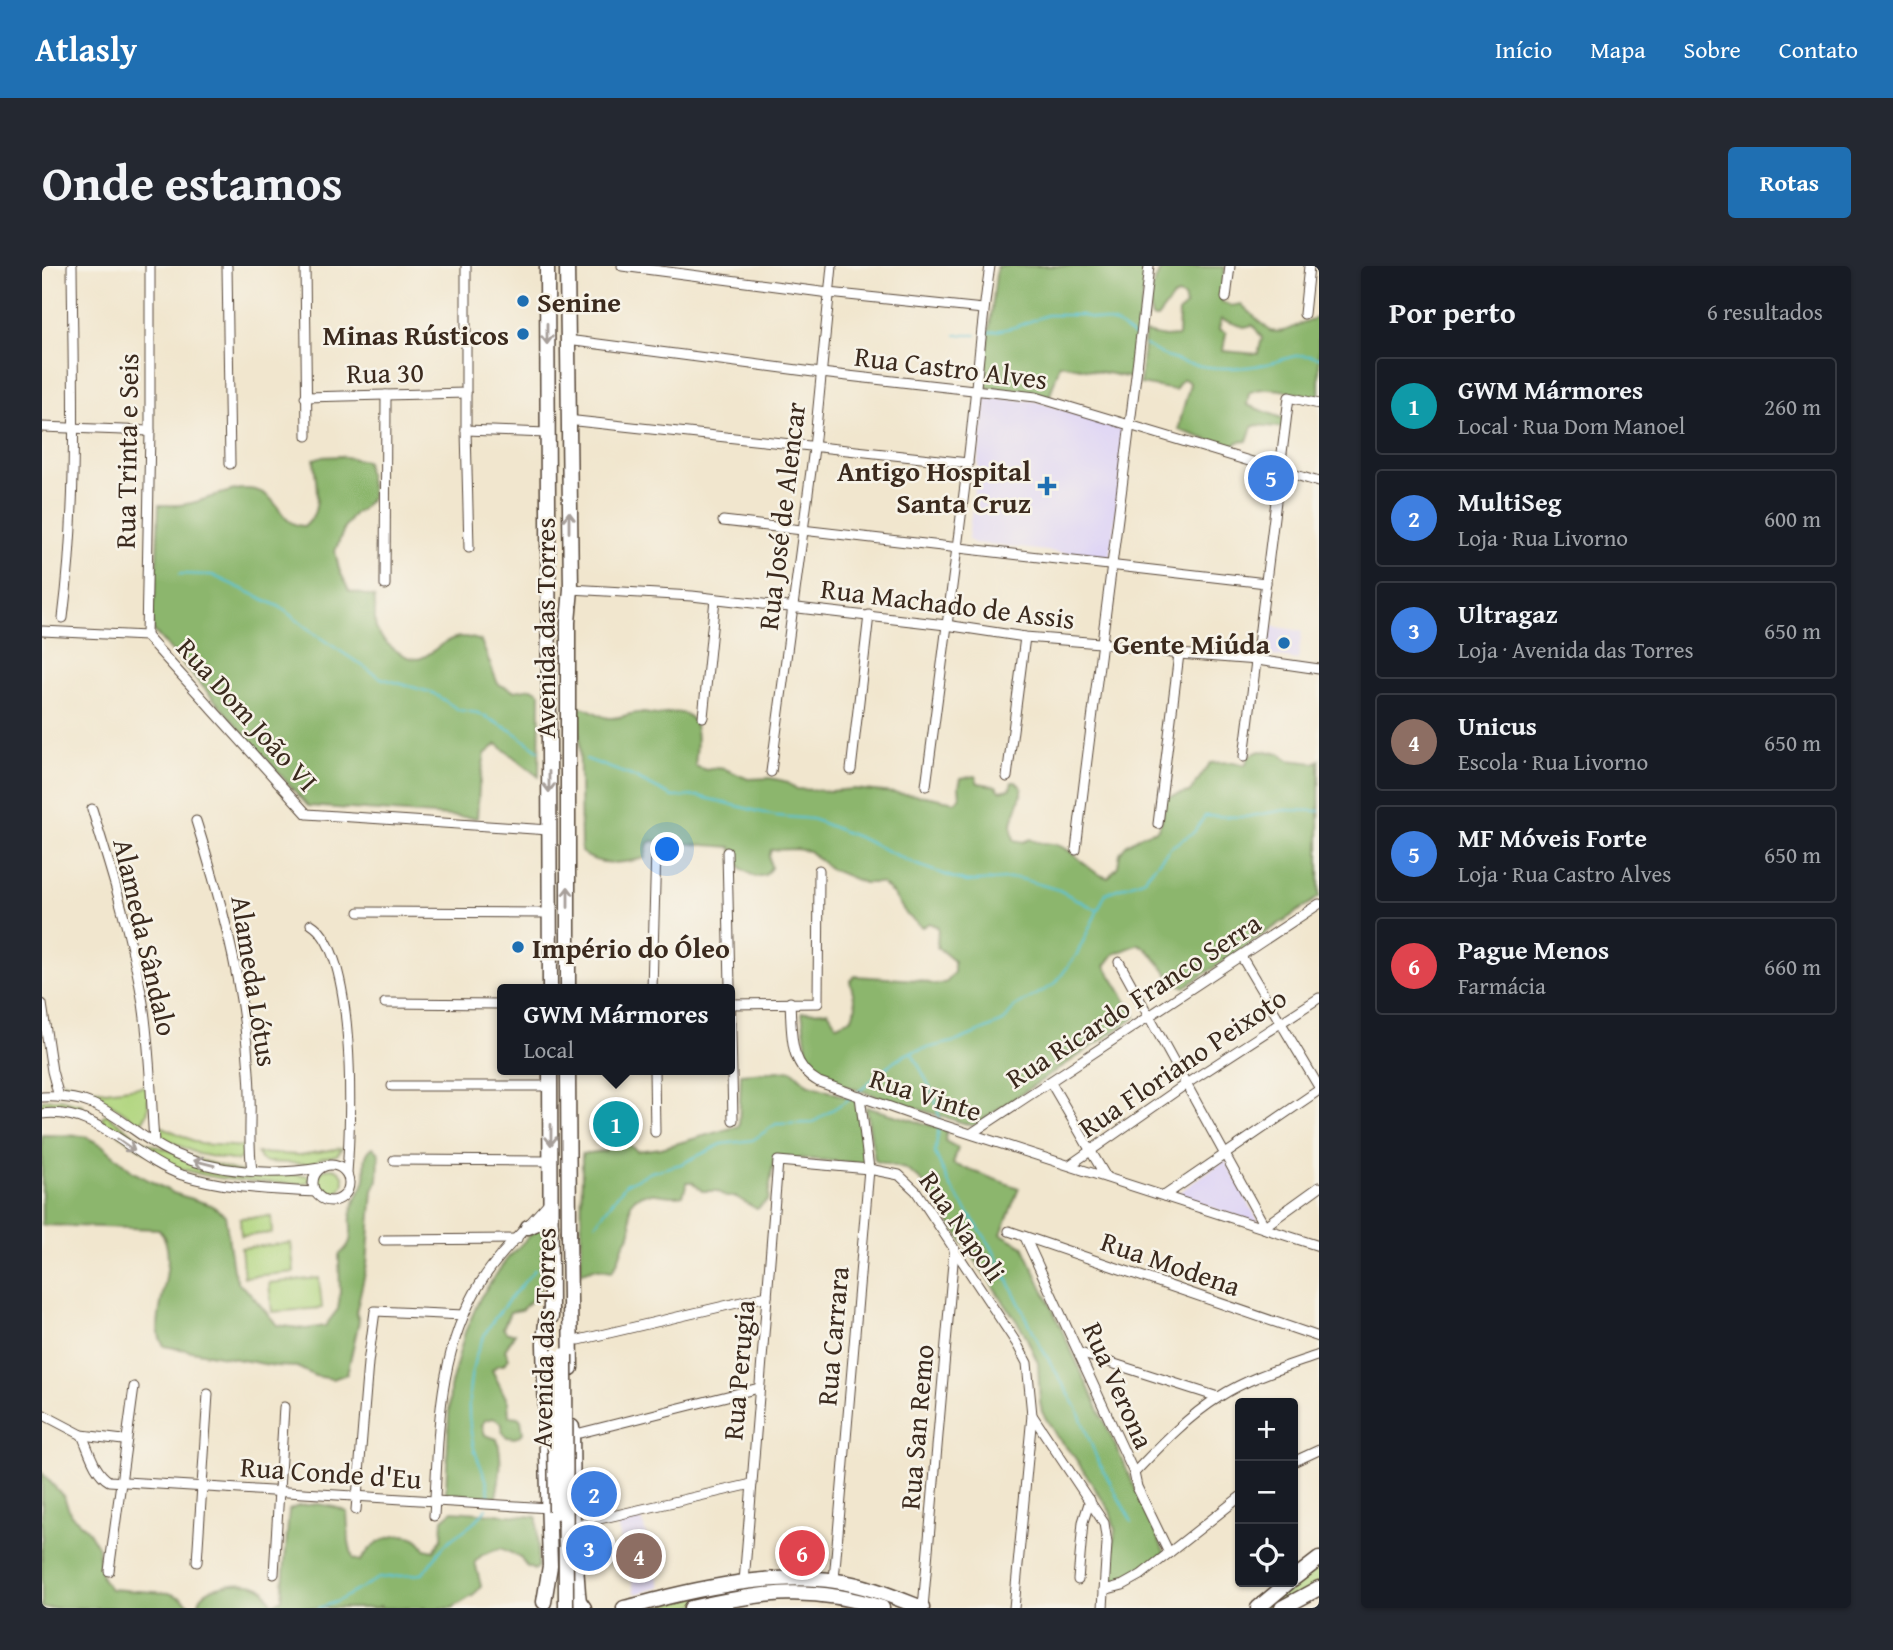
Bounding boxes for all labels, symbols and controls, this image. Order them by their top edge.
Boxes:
text: Atlasly [35,25,137,73]
text: Início [1495,32,1552,67]
text: Mapa [1590,32,1646,67]
text: Sobre [1684,32,1741,67]
text: Contato [1779,32,1858,67]
text: Onde estamos [42,146,343,218]
button: Rotas [1728,147,1851,218]
place label: Senine [537,281,621,322]
text: Por perto [1389,290,1516,334]
marker: Senine [515,293,531,309]
text: 6 resultados [1707,295,1823,328]
place label: Minas Rústicos [323,314,509,355]
one-way arrow [540,322,554,345]
marker: Minas Rústicos [515,326,531,342]
street label: Rua Castro Alves [852,335,1050,399]
street label: Rua 30 [346,351,424,393]
street label: Rua Trinta e Seis [104,353,148,549]
text: GWM Mármores [1458,370,1643,409]
text: 1 [1408,390,1420,423]
text: 260 m [1764,390,1821,423]
street label: Rua José de Alencar [747,399,815,632]
text: Local · Rua Dom Manoel [1458,409,1685,442]
place label: Antigo Hospital Santa Cruz [837,450,1031,523]
pin: 5 [1248,452,1294,504]
marker: Antigo Hospital Santa Cruz [1037,476,1057,496]
text: MultiSeg [1458,482,1561,521]
text: 2 [1408,502,1420,535]
text: 600 m [1764,502,1821,535]
one-way arrow [562,511,576,534]
street label: Avenida das Torres [524,517,565,739]
text: Loja · Rua Livorno [1458,521,1628,554]
street label: Rua Machado de Assis [819,567,1077,639]
text: Ultragaz [1458,594,1558,633]
text: 3 [1408,614,1420,647]
text: 650 m [1764,614,1821,647]
place label: Gente Miúda [1113,623,1271,664]
street label: Rua Dom João VI [168,628,328,800]
text: Loja · Avenida das Torres [1458,633,1694,666]
marker: Gente Miúda [1276,635,1292,651]
text: Unicus [1458,706,1537,745]
text: 4 [1408,726,1420,759]
text: 650 m [1764,726,1821,759]
text: Escola · Rua Livorno [1458,745,1648,778]
one-way arrow [542,770,556,793]
text: MF Móveis Forte [1458,818,1647,857]
your location [650,832,684,866]
street label: Alameda Sândalo [103,834,189,1040]
text: 5 [1408,838,1420,871]
text: 650 m [1764,838,1821,871]
text: Loja · Rua Castro Alves [1458,857,1671,890]
one-way arrow [561,885,575,908]
street label: Alameda Lótus [221,893,289,1069]
street label: Rua Ricardo Franco Serra [997,902,1269,1098]
place label: Império do Óleo [532,927,730,968]
text: Pague Menos [1458,930,1609,969]
marker: Império do Óleo [510,939,526,955]
text: 6 [1408,950,1420,983]
text: 660 m [1764,950,1821,983]
text: Farmácia [1458,969,1546,1002]
street label: Rua Floriano Peixoto [1070,977,1294,1147]
popup [497,984,735,1075]
text: GWM Mármores [523,994,709,1033]
text: Local [523,1033,574,1066]
street label: Rua Vinte [865,1057,987,1131]
pin: 1 [593,1098,639,1150]
one-way arrow [544,1123,557,1146]
one-way arrow [116,1138,135,1152]
one-way arrow [193,1156,216,1169]
street label: Rua Napoli [910,1162,1016,1290]
street label: Rua Modena [1096,1220,1247,1306]
street label: Avenida das Torres [521,1227,565,1449]
street label: Rua Carrara [805,1264,859,1407]
street label: Rua Perugia [711,1297,765,1442]
street label: Rua Verona [1073,1315,1165,1456]
street label: Rua San Remo [888,1343,944,1511]
map controls [1235,1398,1298,1587]
button: + [1235,1398,1298,1461]
street label: Rua Conde d'Eu [239,1445,423,1499]
button: − [1235,1461,1298,1524]
pin: 2 [571,1468,617,1520]
pin: 3 [566,1522,612,1574]
button: locate [1235,1524,1298,1587]
pin: 6 [779,1527,825,1579]
pin: 4 [616,1530,662,1582]

